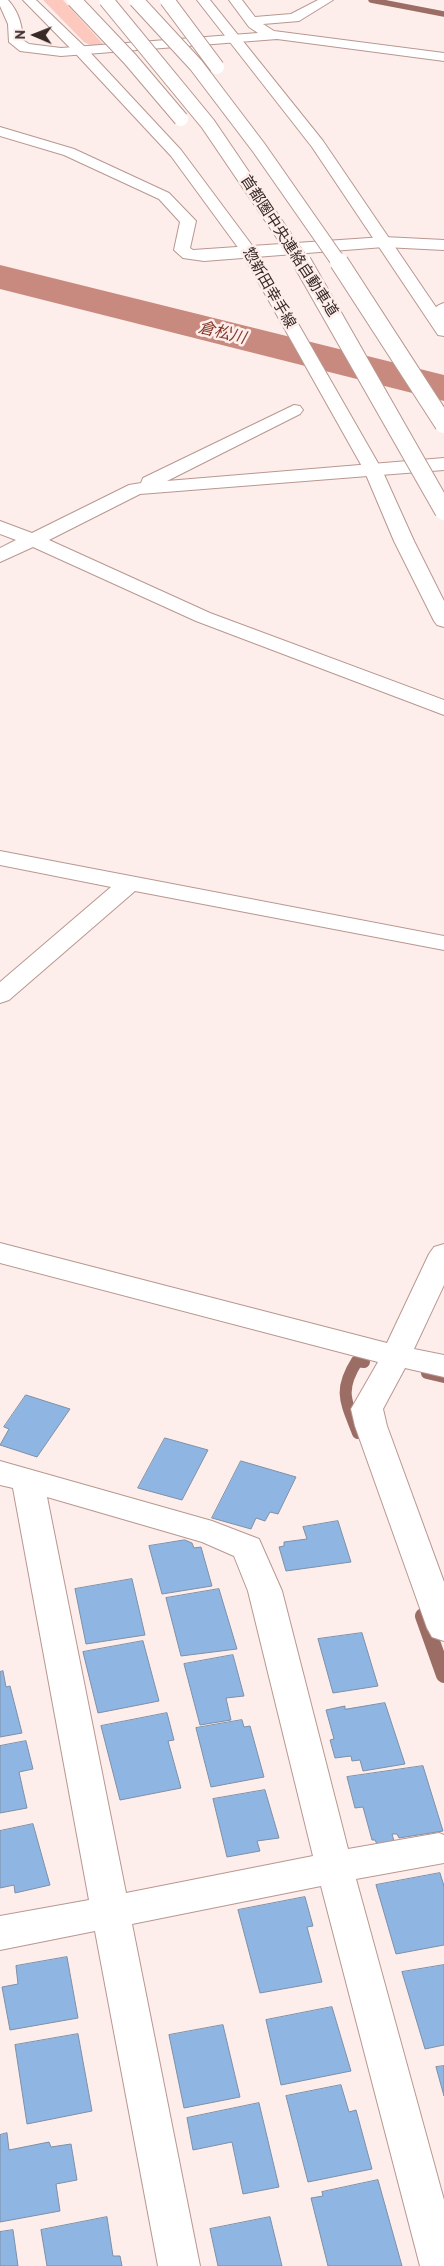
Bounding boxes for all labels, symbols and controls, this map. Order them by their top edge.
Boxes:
north arrow [10,10,60,60]
text: N [11,30,29,40]
street label: 首都圏中央連絡自動車道 [237,172,341,320]
street label: 惣新田幸手線 [239,245,299,331]
water label: 倉松川 [196,318,248,348]

